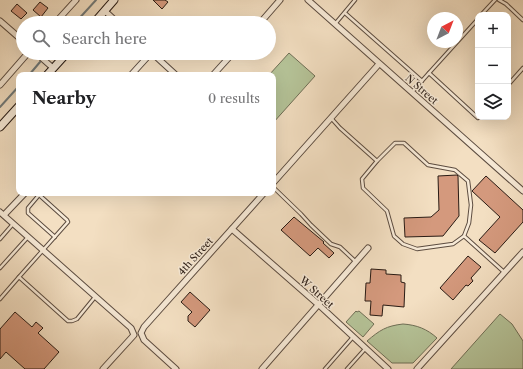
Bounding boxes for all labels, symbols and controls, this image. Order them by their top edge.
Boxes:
north arrow [427,12,463,48]
map controls [475,12,511,120]
button: + [475,12,511,48]
search box [16,16,276,60]
icon: search [30,27,52,49]
text: Search here [62,29,147,48]
button: − [475,48,511,84]
street label: N Street [403,72,441,107]
button: layers [475,84,511,120]
text: Nearby [32,88,96,108]
text: 0 results [208,90,260,106]
street label: 4th Street [175,234,216,278]
street label: W Street [296,273,337,311]

